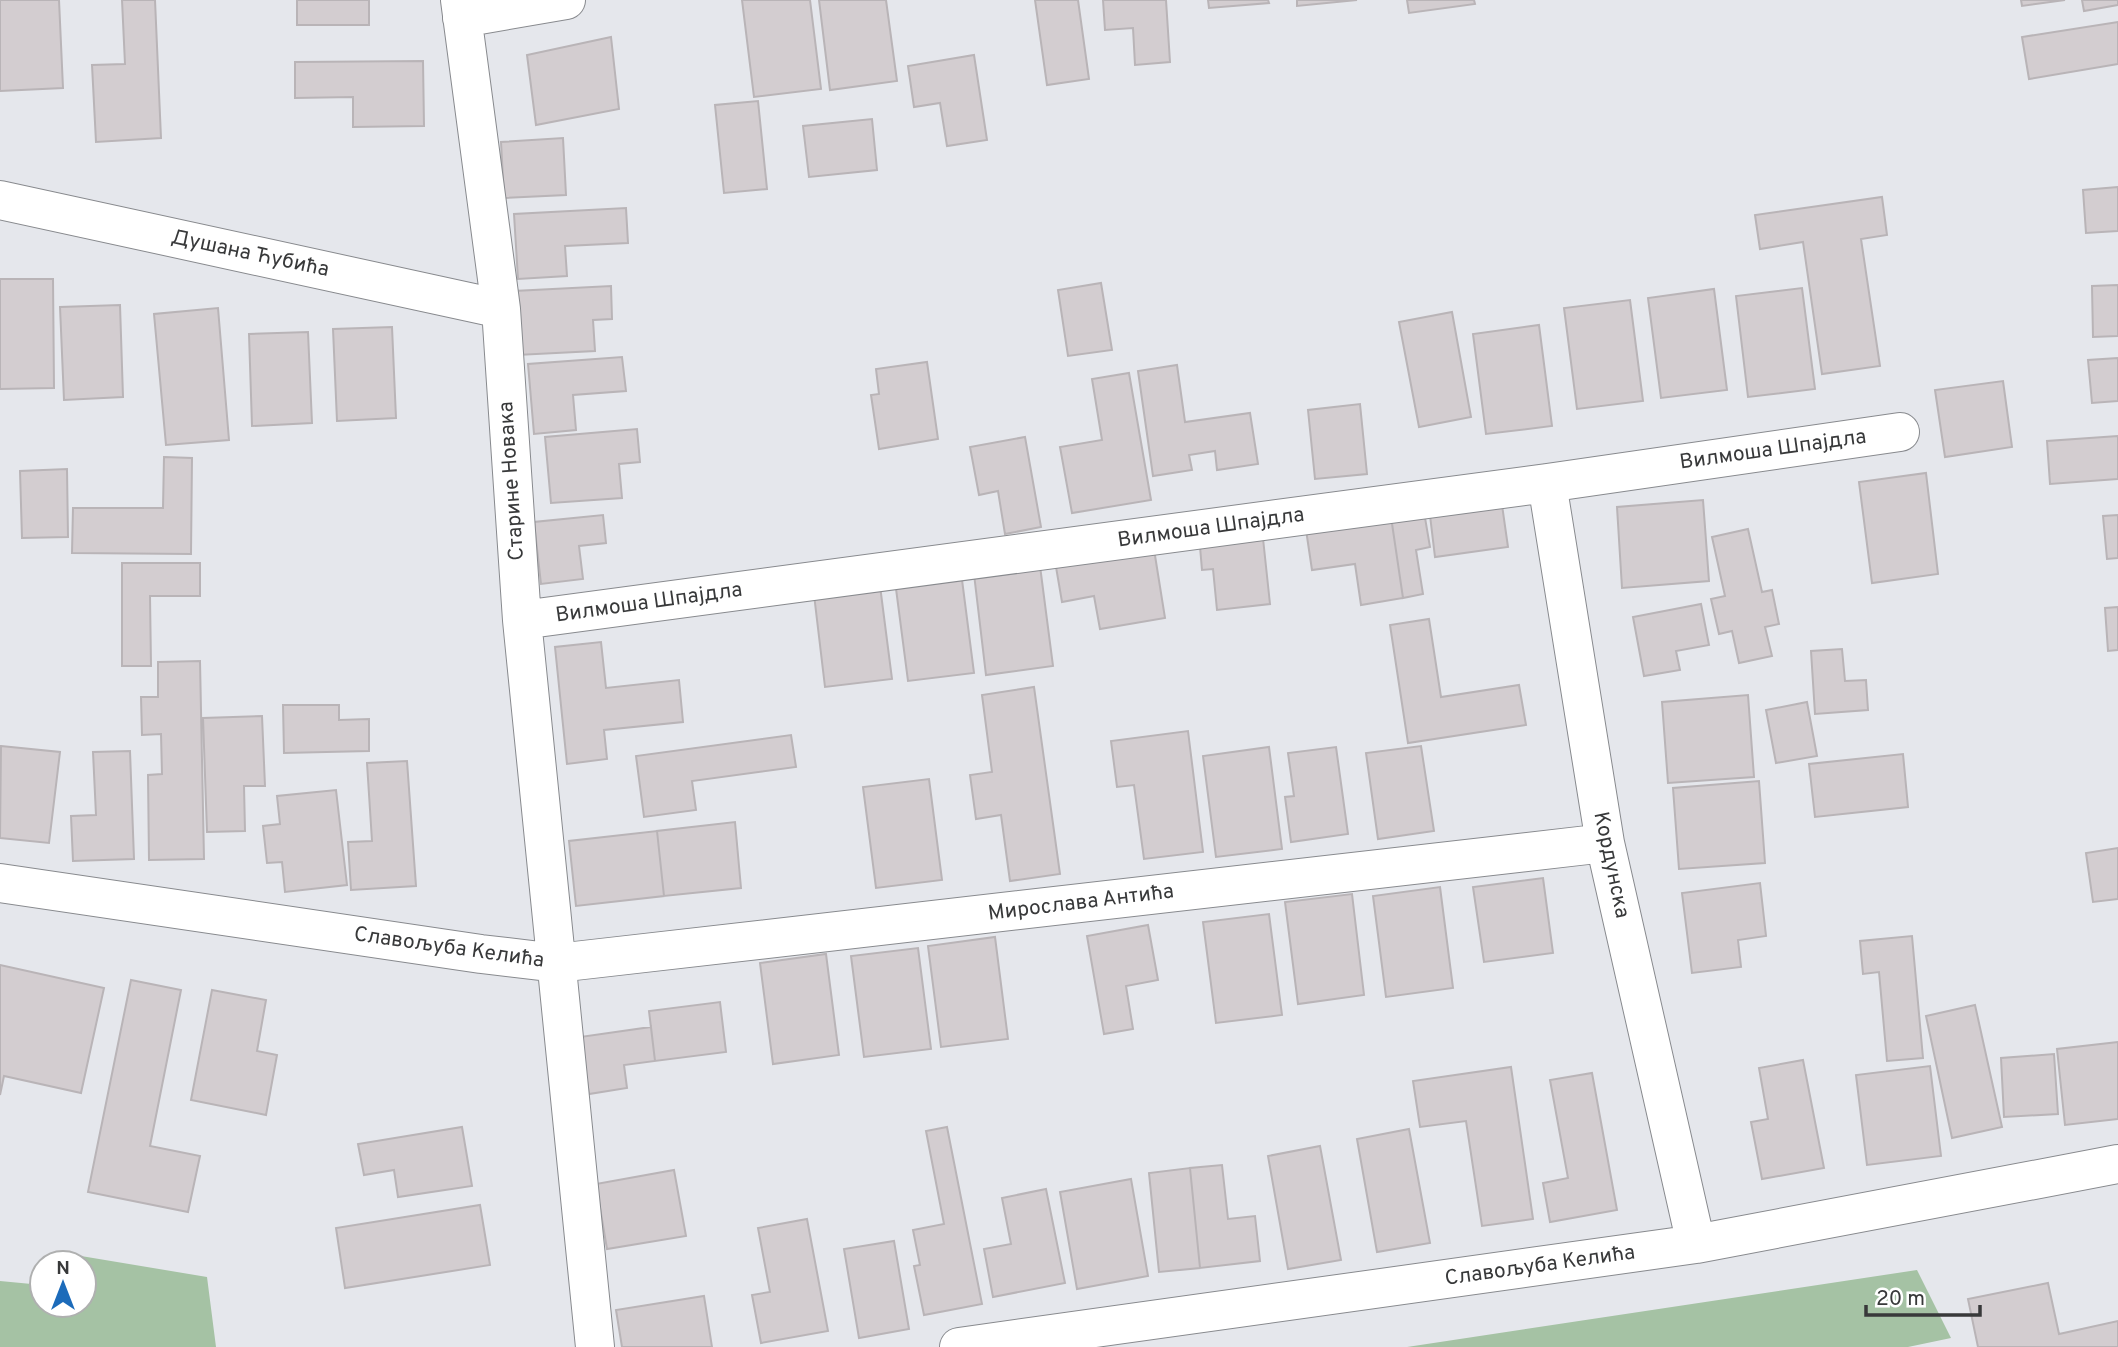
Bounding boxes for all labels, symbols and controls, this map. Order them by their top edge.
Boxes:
street label: Душана Ћубића [169,224,331,284]
street label: Старине Новака [493,400,531,562]
street label: Вилмоша Шпајдла [1678,424,1868,476]
street label: Вилмоша Шпајдла [1116,502,1306,554]
street label: Вилмоша Шпајдла [554,577,744,629]
street label: Кордунска [1587,809,1635,921]
street label: Мирослава Антића [987,878,1175,928]
street label: Славољуба Келића [352,921,546,975]
street label: Славољуба Келића [1443,1239,1637,1293]
north arrow [28,1249,98,1319]
text: N [56,1257,70,1281]
scale bar [1866,1274,1980,1318]
text: 20 m [1876,1286,1925,1313]

